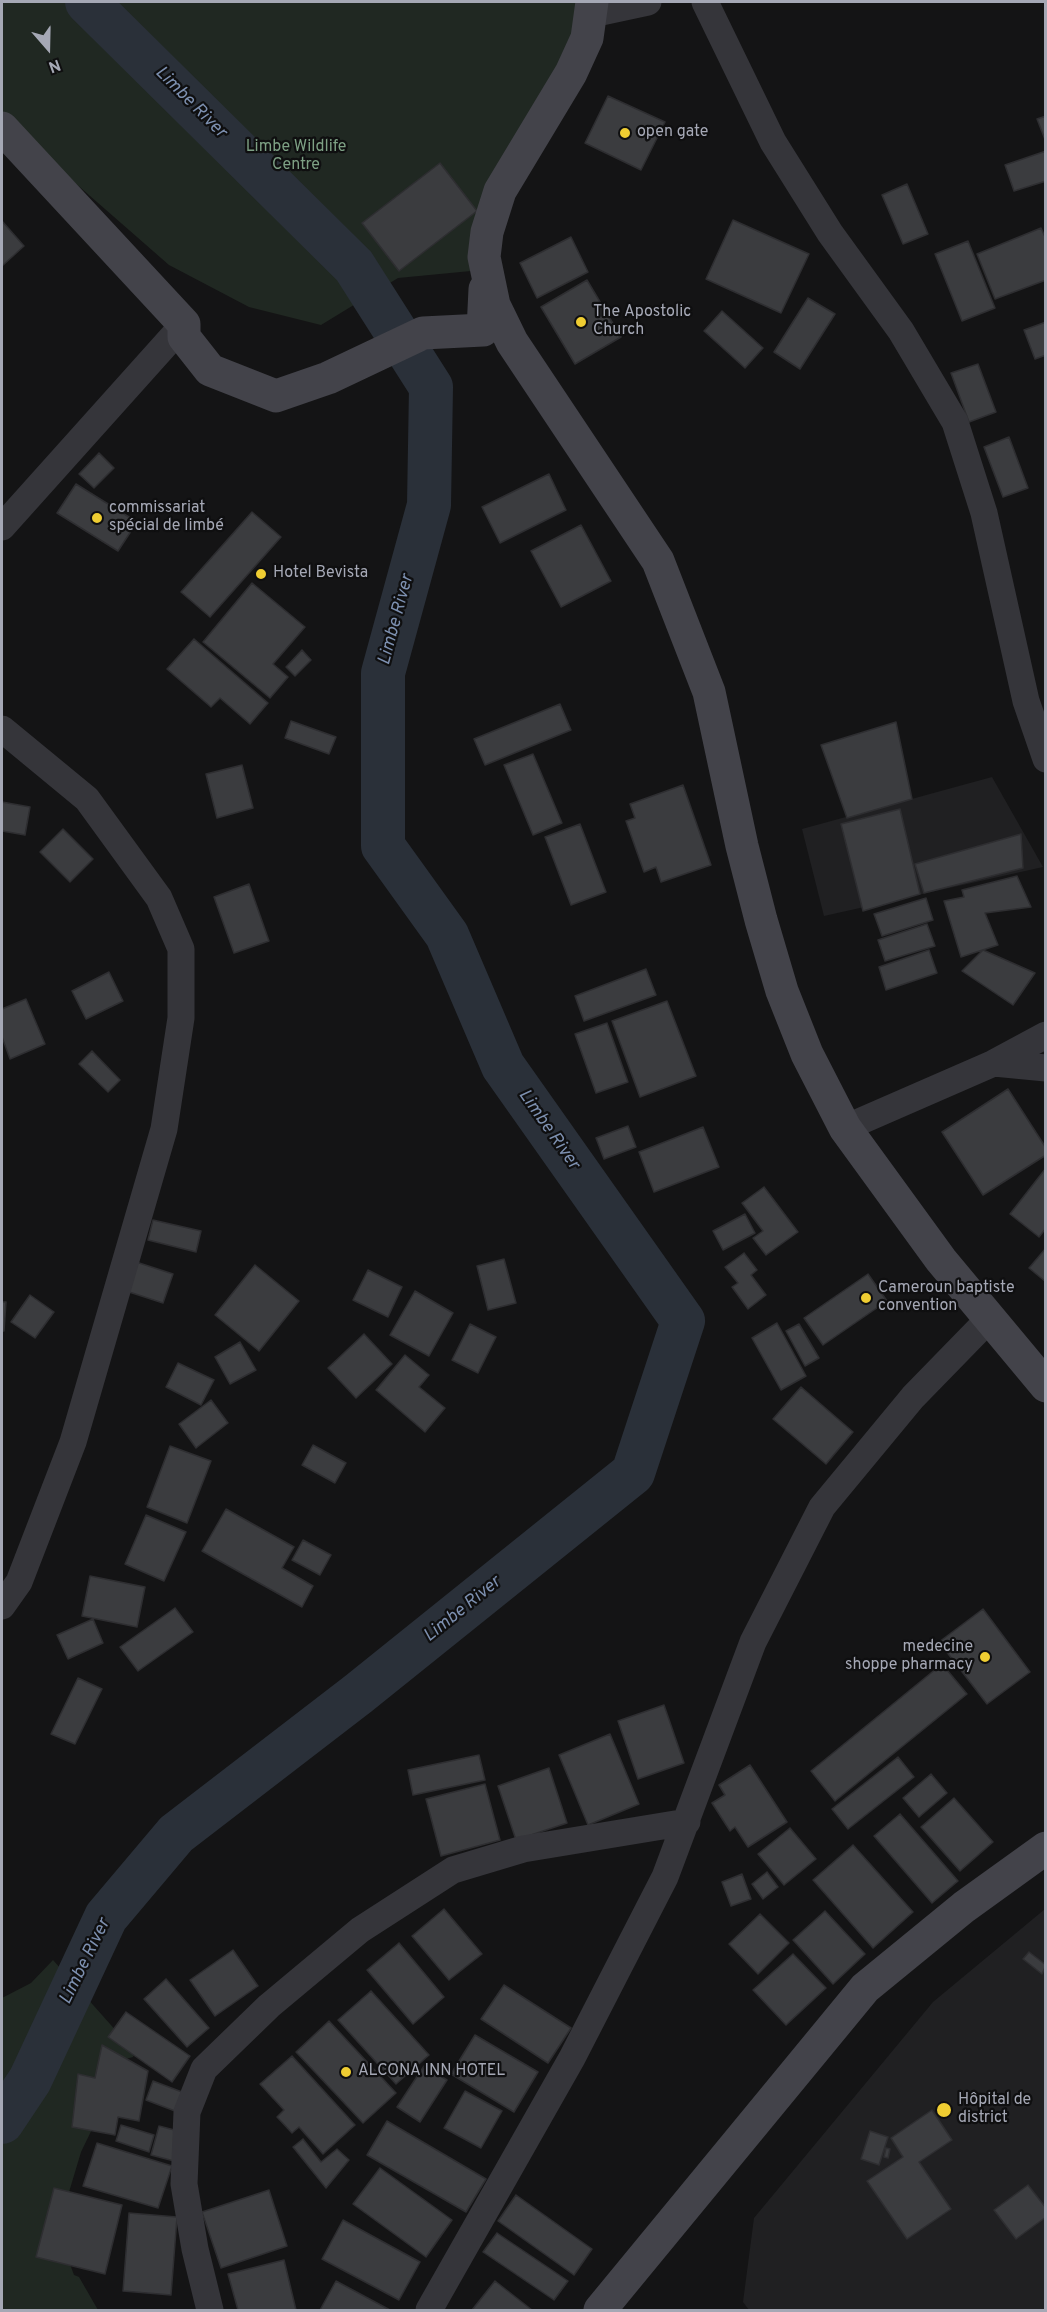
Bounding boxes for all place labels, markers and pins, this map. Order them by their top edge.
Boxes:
place label: open gate [637,123,708,143]
marker: open gate [618,126,632,140]
place label: The Apostolic Church [593,303,691,341]
marker: The Apostolic Church [574,315,588,329]
place label: commissariat spécial de limbé [109,499,224,537]
marker: commissariat spécial de limbé [90,511,104,525]
place label: Hotel Bevista [273,564,368,584]
marker: Hotel Bevista [254,567,268,581]
place label: Cameroun baptiste convention [878,1279,1015,1317]
marker: Cameroun baptiste convention [859,1291,873,1305]
place label: medecine shoppe pharmacy [845,1638,973,1676]
marker: medecine shoppe pharmacy [978,1650,992,1664]
place label: ALCONA INN HOTEL [358,2062,505,2082]
marker: ALCONA INN HOTEL [339,2065,353,2079]
place label: Hôpital de district [958,2091,1031,2129]
marker: Hôpital de district [935,2101,953,2119]

